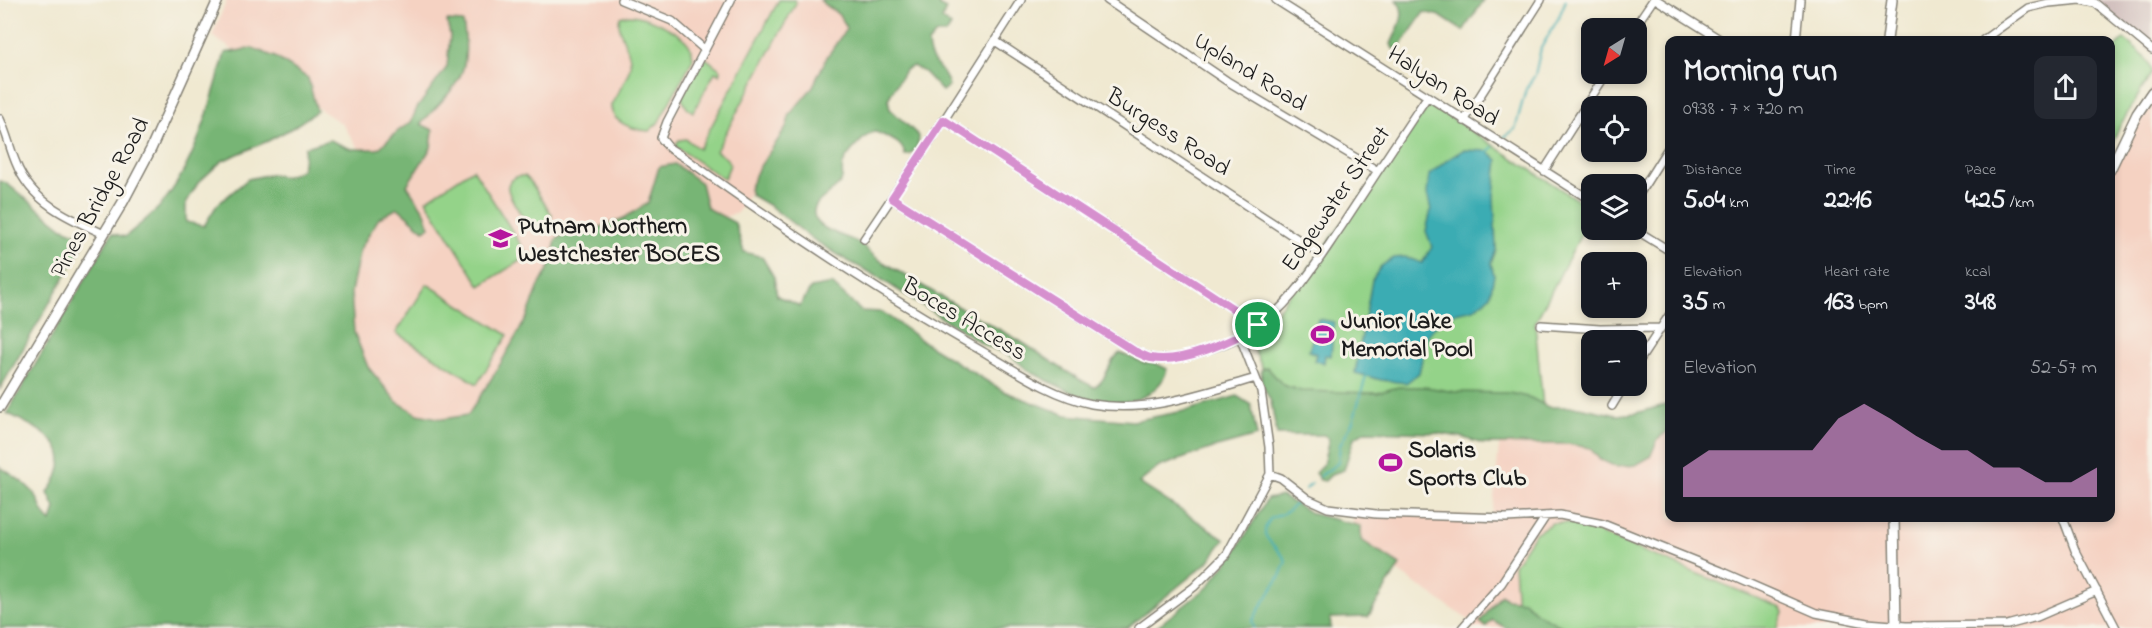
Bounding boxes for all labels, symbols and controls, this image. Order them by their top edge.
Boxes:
north arrow [1581,18,1647,84]
map controls [1581,18,1647,396]
street label: Upland Road [1186,24,1314,122]
street label: Halyan Road [1379,38,1506,138]
text: Morning run [1683,48,1837,96]
button: share [2034,56,2097,119]
street label: Burgess Road [1098,79,1237,187]
text: 09:38 · 7 × 720 m [1683,95,1803,124]
button: locate [1581,96,1647,162]
street label: Pines Bridge Road [43,111,160,285]
street label: Edgewater Street [1274,119,1400,280]
text: Distance [1683,158,1742,182]
text: Time [1824,158,1856,182]
text: Pace [1965,158,1996,182]
button: layers [1581,174,1647,240]
text: 5.04 [1683,182,1725,220]
text: 22:16 [1824,182,1872,220]
text: 4:25 [1965,182,2006,220]
text: km [1725,191,1749,215]
text: /km [2006,191,2034,215]
place label: Putnam Northern Westchester BOCES [518,210,720,273]
school or university icon: Putnam Northern Westchester BOCES [487,226,513,252]
button: + [1581,252,1647,318]
text: Elevation [1683,260,1742,284]
text: Heart rate [1824,260,1890,284]
text: kcal [1965,260,1990,284]
street label: Boces Access [894,269,1033,371]
text: 35 [1683,284,1709,322]
text: 163 [1824,284,1854,322]
text: 348 [1965,284,1996,322]
text: m [1709,293,1725,317]
text: bpm [1854,293,1888,317]
pin [1232,299,1283,350]
place label: Junior Lake Memorial Pool [1341,305,1473,368]
icon: arrive [1241,308,1274,341]
sports icon: Junior Lake Memorial Pool [1310,321,1336,347]
button: − [1581,330,1647,396]
text: Elevation [1683,354,1757,383]
text: 52–57 m [2030,354,2097,383]
place label: Solaris Sports Club [1408,434,1527,497]
sports icon: Solaris Sports Club [1377,450,1403,476]

